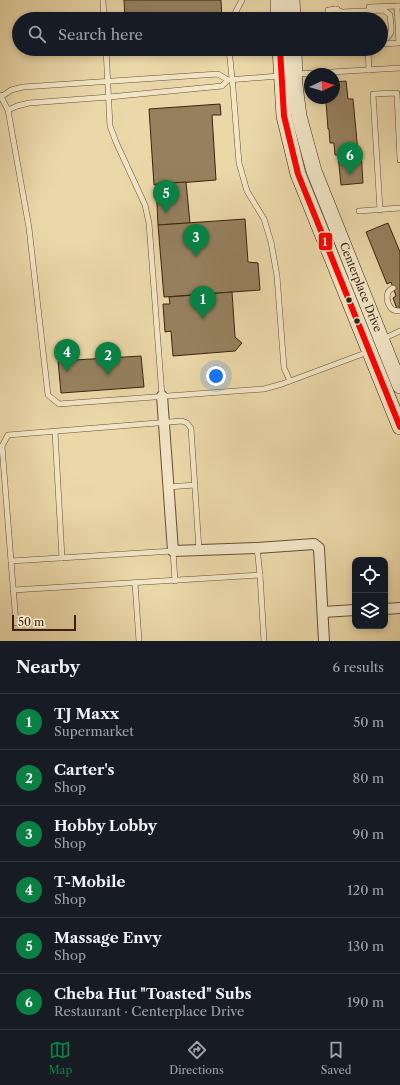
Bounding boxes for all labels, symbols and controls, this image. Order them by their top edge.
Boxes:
search box [12,12,388,56]
icon: search [26,23,48,45]
text: Search here [58,25,143,44]
north arrow [304,68,340,104]
pin: 6 [337,142,363,175]
pin: 5 [153,180,179,213]
pin: 3 [183,224,209,257]
line badge: 1 [318,232,333,251]
text: 1 [323,235,328,249]
street label: Centerplace Drive [337,240,385,334]
pin: 1 [190,286,216,319]
unlabelled marker [344,295,354,305]
unlabelled marker [352,316,362,326]
pin: 4 [54,339,80,372]
pin: 2 [95,342,121,375]
your location [206,366,226,386]
map controls [352,557,388,629]
button: locate [352,557,388,593]
button: layers [352,593,388,629]
scale bar [12,613,76,632]
text: 50 m [18,615,44,629]
text: Nearby [16,657,80,677]
text: 6 results [333,659,384,675]
text: TJ Maxx [54,704,119,723]
text: 1 [26,714,32,730]
text: 50 m [353,714,384,730]
text: Supermarket [54,723,134,739]
text: Carter's [54,760,115,779]
text: 2 [25,770,33,786]
text: 80 m [352,770,384,786]
text: Shop [54,779,86,795]
text: Hobby Lobby [54,816,157,835]
text: 3 [25,826,33,842]
text: 90 m [353,826,384,842]
text: Shop [54,835,86,851]
text: T-Mobile [54,872,125,891]
text: 4 [25,882,33,898]
text: 120 m [347,882,384,898]
text: Shop [54,891,86,907]
text: Massage Envy [54,928,162,947]
text: 5 [25,938,33,954]
text: 130 m [348,938,384,954]
text: Shop [54,947,86,963]
text: Cheba Hut "Toasted" Subs [54,984,252,1003]
text: 6 [25,994,33,1010]
text: 190 m [347,994,384,1010]
text: Restaurant · Centerplace Drive [54,1003,244,1019]
tab: Map [49,1039,72,1077]
tab: Directions [169,1039,224,1077]
tab: Saved [321,1039,351,1077]

